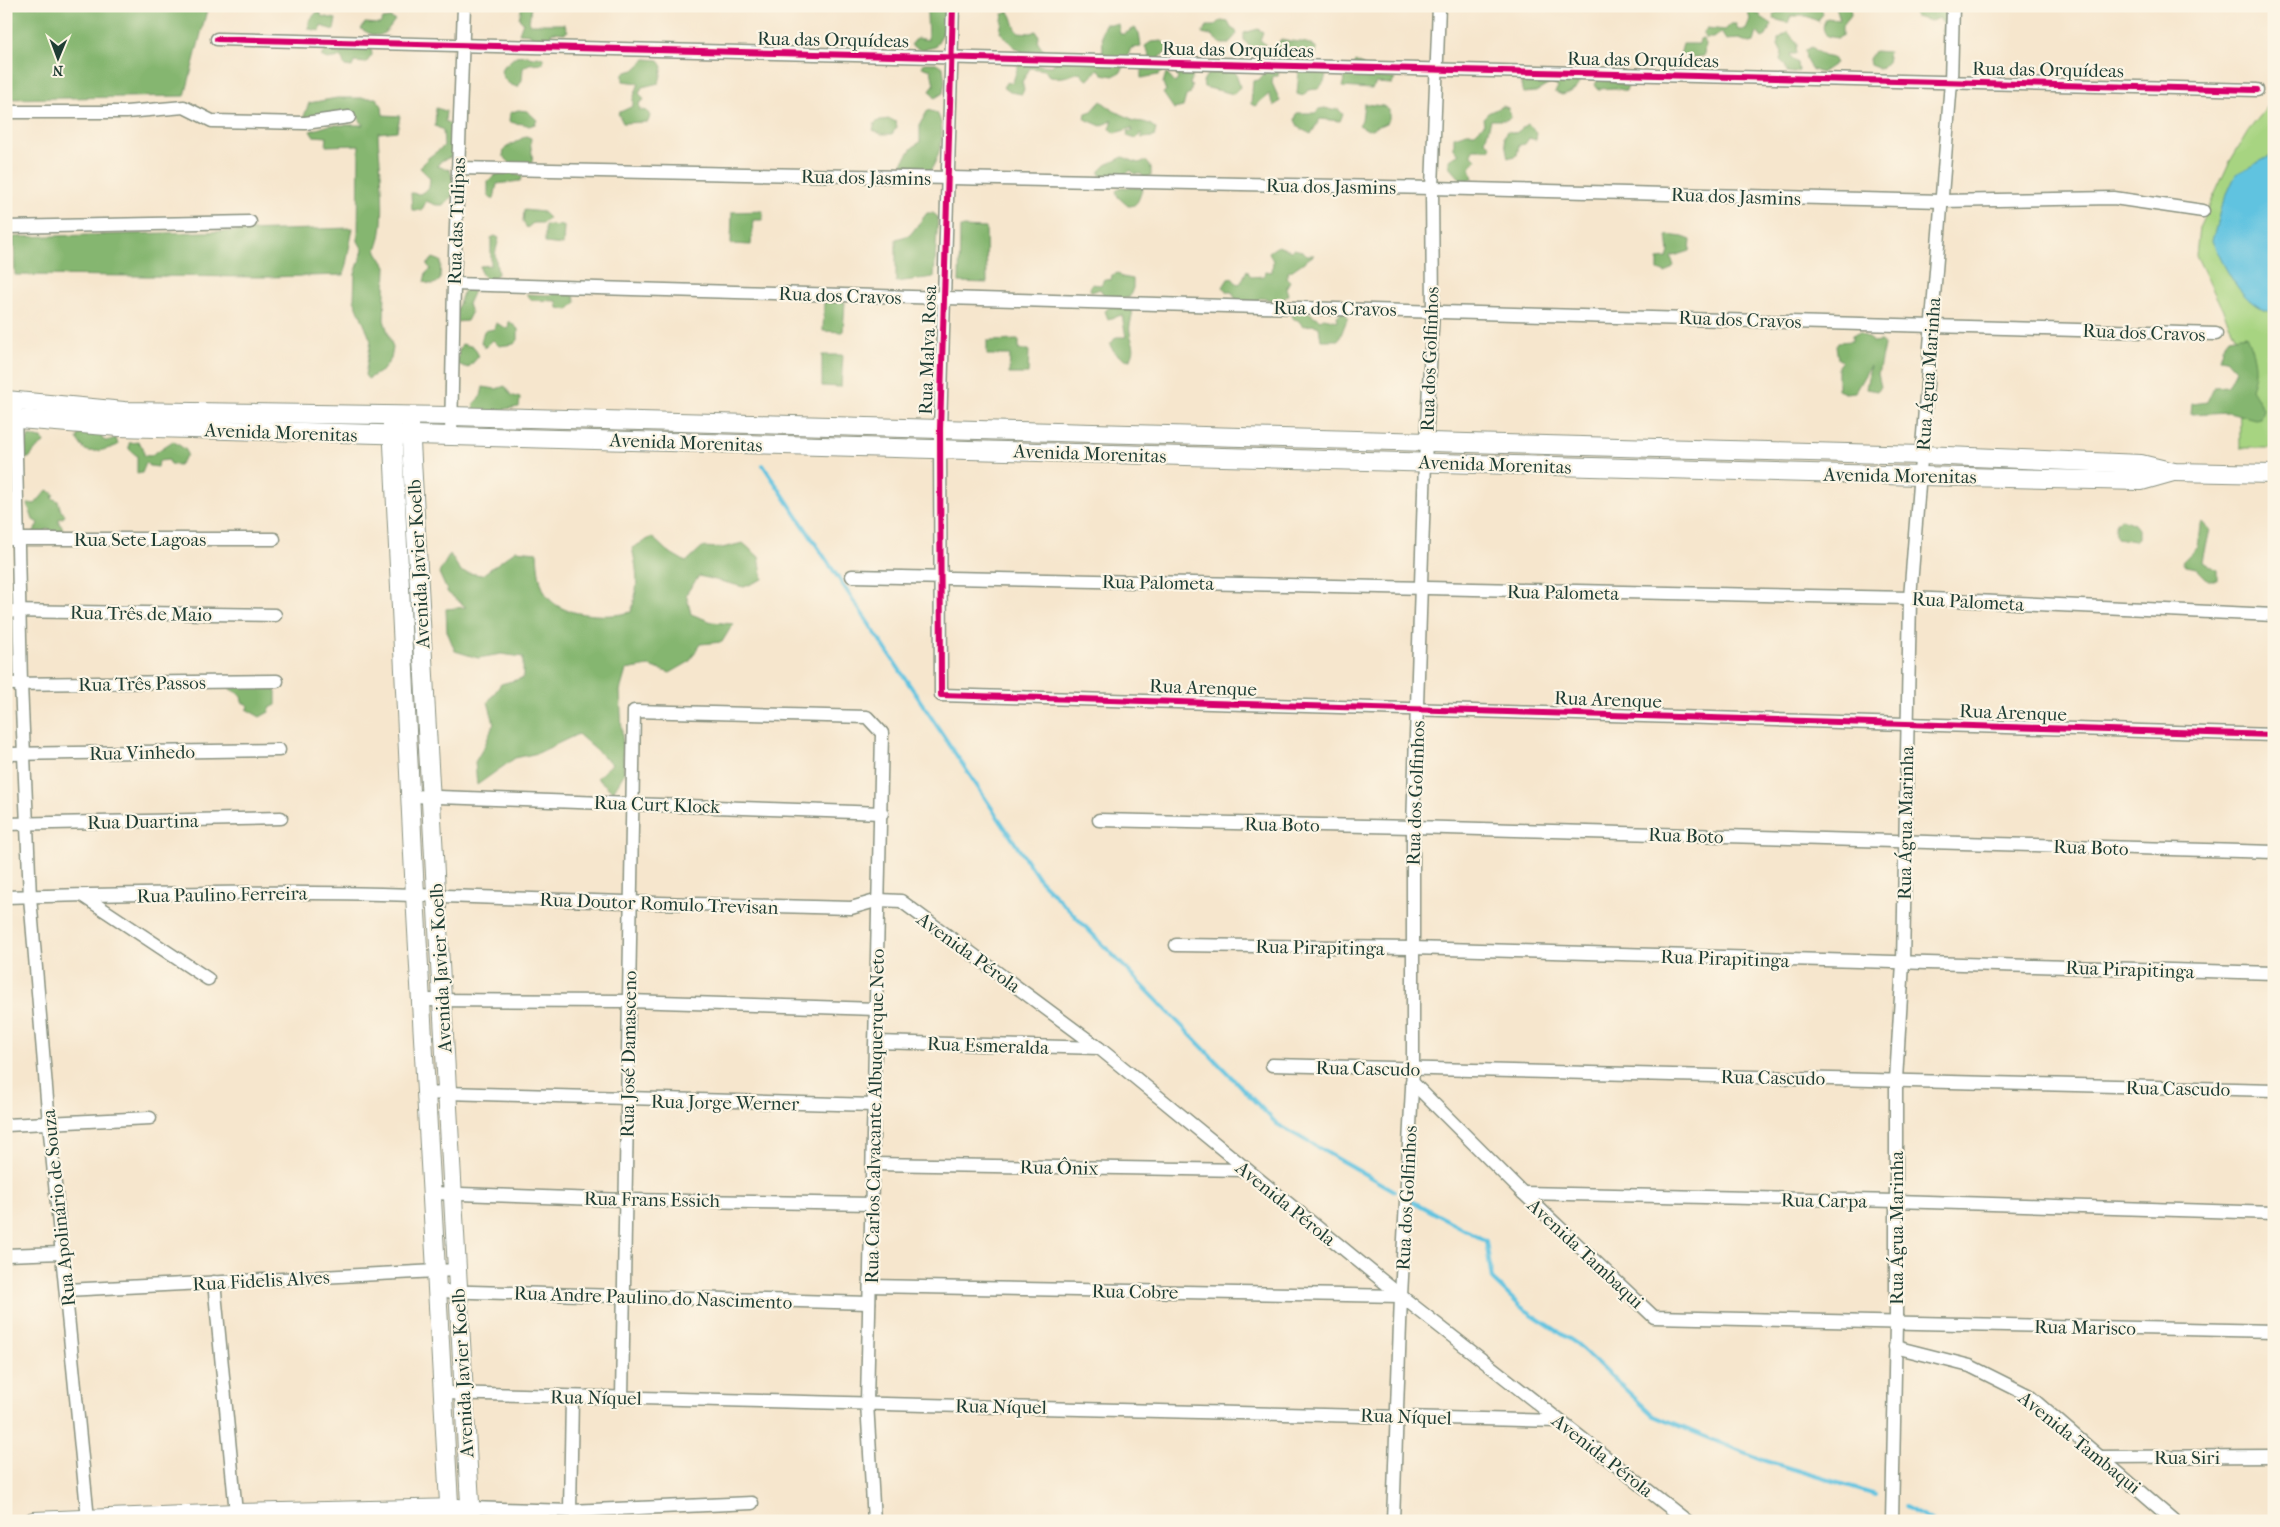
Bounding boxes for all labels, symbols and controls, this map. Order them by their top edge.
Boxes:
street label: Rua das Orquídeas [757,28,909,52]
north arrow [32,32,82,82]
street label: Rua das Orquídeas [1162,38,1314,62]
street label: Rua das Orquídeas [1567,48,1719,72]
street label: Rua das Orquídeas [1972,58,2124,82]
text: N [52,62,63,79]
street label: Rua das Tulipas [444,157,470,285]
street label: Rua dos Jasmins [801,166,931,190]
street label: Rua dos Jasmins [1266,175,1396,199]
street label: Rua dos Jasmins [1671,184,1801,210]
street label: Rua dos Cravos [778,283,902,309]
street label: Rua Malva Rosa [915,285,941,415]
street label: Rua dos Golfinhos [1416,286,1444,432]
street label: Rua Água Marinha [1913,296,1945,452]
street label: Rua dos Cravos [1273,297,1397,321]
street label: Rua dos Cravos [1678,307,1802,333]
street label: Rua dos Cravos [2082,320,2206,346]
street label: Avenida Morenitas [203,419,358,447]
street label: Avenida Morenitas [608,429,763,457]
street label: Avenida Morenitas [1012,440,1167,468]
street label: Avenida Morenitas [1417,451,1572,479]
street label: Avenida Morenitas [1822,464,1977,488]
street label: Avenida Javier Koelb [404,479,434,650]
street label: Rua Sete Lagoas [74,529,206,551]
street label: Rua Palometa [1102,571,1215,595]
street label: Rua Palometa [1507,581,1620,605]
street label: Rua Palometa [1911,588,2025,616]
street label: Rua Três de Maio [70,602,213,626]
street label: Rua Três Passos [78,672,206,696]
street label: Rua Arenque [1149,675,1257,701]
street label: Rua Arenque [1554,687,1662,713]
street label: Rua Arenque [1959,700,2067,726]
street label: Rua dos Golfinhos [1402,720,1430,866]
street label: Rua Vinhedo [89,741,196,765]
street label: Rua Água Marinha [1894,746,1918,900]
street label: Rua Curt Klock [593,792,721,818]
street label: Rua Duartina [87,810,199,834]
street label: Rua Boto [1244,813,1320,837]
street label: Rua Boto [1648,824,1724,848]
street label: Rua Boto [2053,836,2129,860]
street label: Rua Paulino Ferreira [136,883,308,907]
street label: Avenida Javier Koelb [426,883,456,1054]
street label: Rua Doutor Romulo Trevisan [539,889,779,919]
street label: Avenida Pérola [912,907,1024,998]
street label: Rua Pirapitinga [1255,936,1385,960]
street label: Rua Pirapitinga [1660,946,1790,972]
street label: Rua Carlos Calvacante Albuquerque Neto [861,948,889,1284]
street label: Rua Pirapitinga [2065,957,2195,983]
street label: Rua José Damasceno [617,970,641,1138]
street label: Rua Esmeralda [927,1033,1049,1059]
street label: Rua Cascudo [1315,1057,1421,1081]
street label: Rua Cascudo [1720,1066,1826,1090]
street label: Rua Cascudo [2125,1077,2231,1101]
street label: Rua Jorge Werner [651,1091,800,1115]
street label: Rua Apolinário de Souza [38,1108,80,1308]
street label: Rua dos Golfinhos [1392,1125,1422,1271]
street label: Rua Água Marinha [1886,1151,1908,1305]
street label: Rua Ônix [1019,1155,1099,1180]
street label: Avenida Pérola [1230,1156,1340,1251]
street label: Rua Frans Essich [584,1188,721,1212]
street label: Rua Carpa [1781,1189,1868,1213]
street label: Avenida Tambaqui [1522,1194,1648,1313]
street label: Rua Fidelis Alves [192,1266,330,1296]
street label: Rua Cobre [1091,1280,1178,1304]
street label: Rua Andre Paulino do Nascimento [513,1282,793,1314]
street label: Avenida Javier Koelb [448,1288,478,1459]
street label: Rua Marisco [2034,1316,2137,1340]
street label: Rua Níquel [550,1386,642,1410]
street label: Avenida Tambaqui [2013,1386,2145,1499]
street label: Rua Níquel [955,1395,1047,1419]
street label: Rua Níquel [1360,1404,1452,1430]
street label: Avenida Pérola [1547,1409,1657,1502]
street label: Rua Siri [2154,1447,2220,1469]

